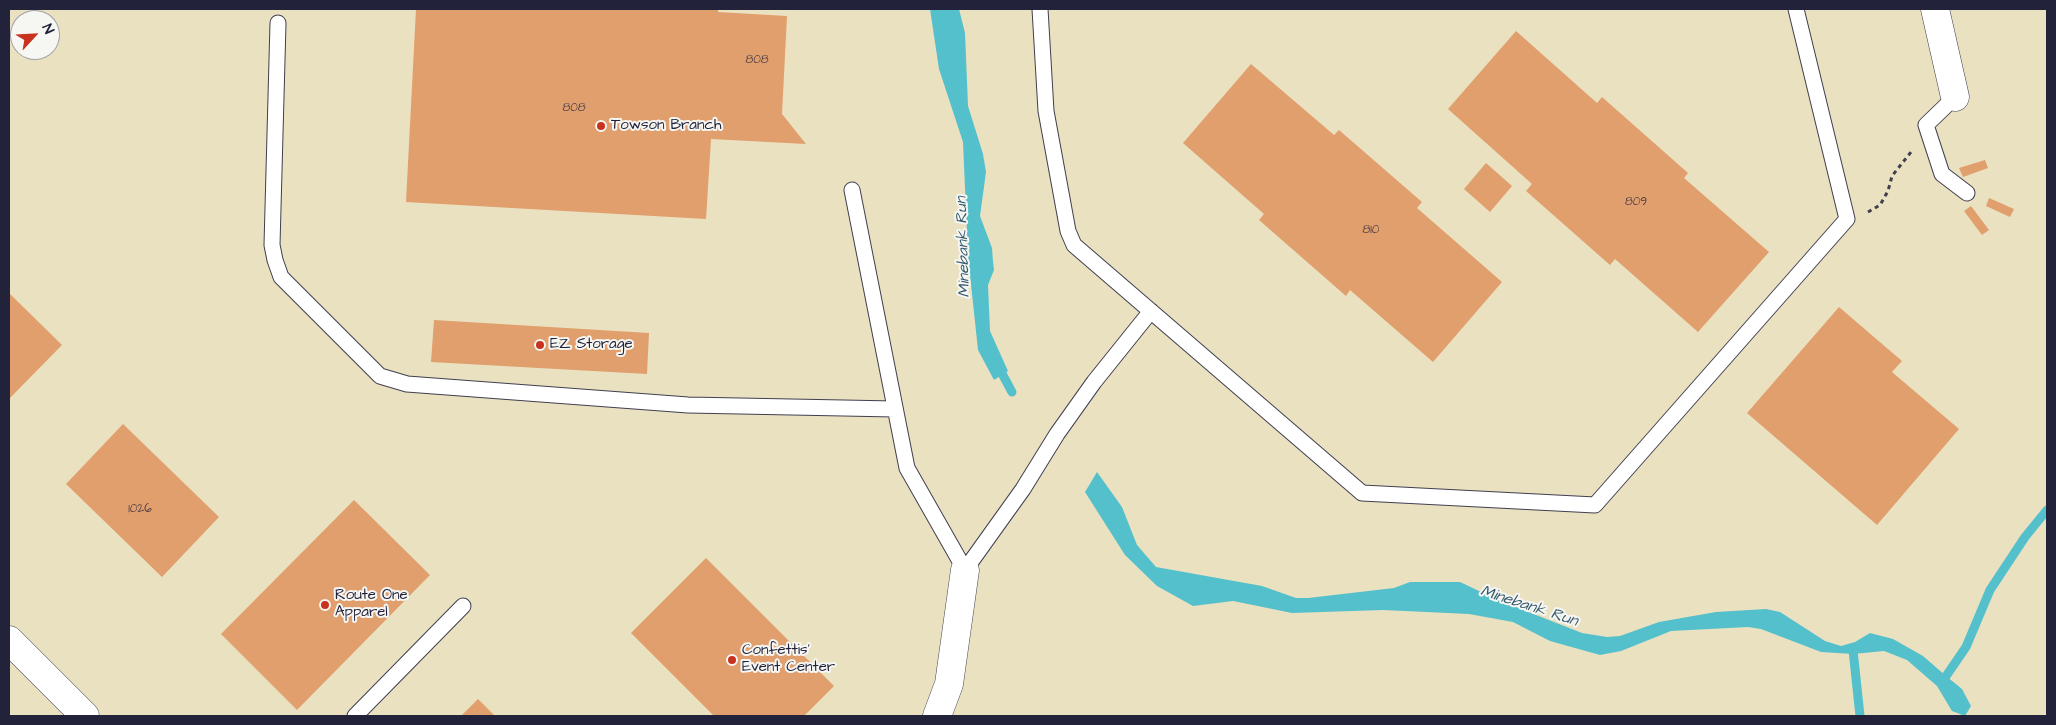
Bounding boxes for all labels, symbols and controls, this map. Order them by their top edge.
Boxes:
north arrow [10,10,60,60]
text: N [37,21,59,37]
house number: 808 [745,53,769,67]
house number: 808 [562,101,586,115]
place label: Towson Branch [611,117,721,135]
marker: Towson Branch [595,120,607,132]
house number: 809 [1625,195,1647,209]
water label: Minebank Run [953,196,975,298]
house number: 810 [1363,223,1379,237]
place label: EZ Storage [550,336,633,354]
marker: EZ Storage [534,339,546,351]
house number: 1026 [128,502,152,516]
water label: Minebank Run [1478,582,1580,632]
place label: Route One Apparel [335,587,408,622]
marker: Route One Apparel [319,599,331,611]
place label: Confettis' Event Center [742,642,835,677]
marker: Confettis' Event Center [726,654,738,666]

